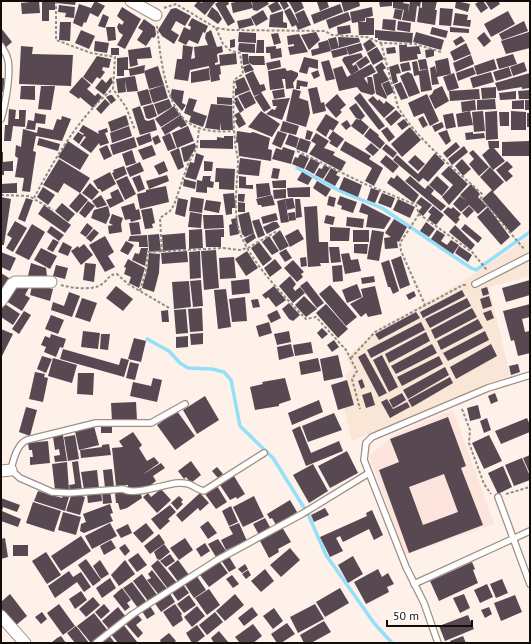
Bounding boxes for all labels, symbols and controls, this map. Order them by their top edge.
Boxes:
scale bar [387,602,472,628]
text: 50 m [393,608,419,623]

